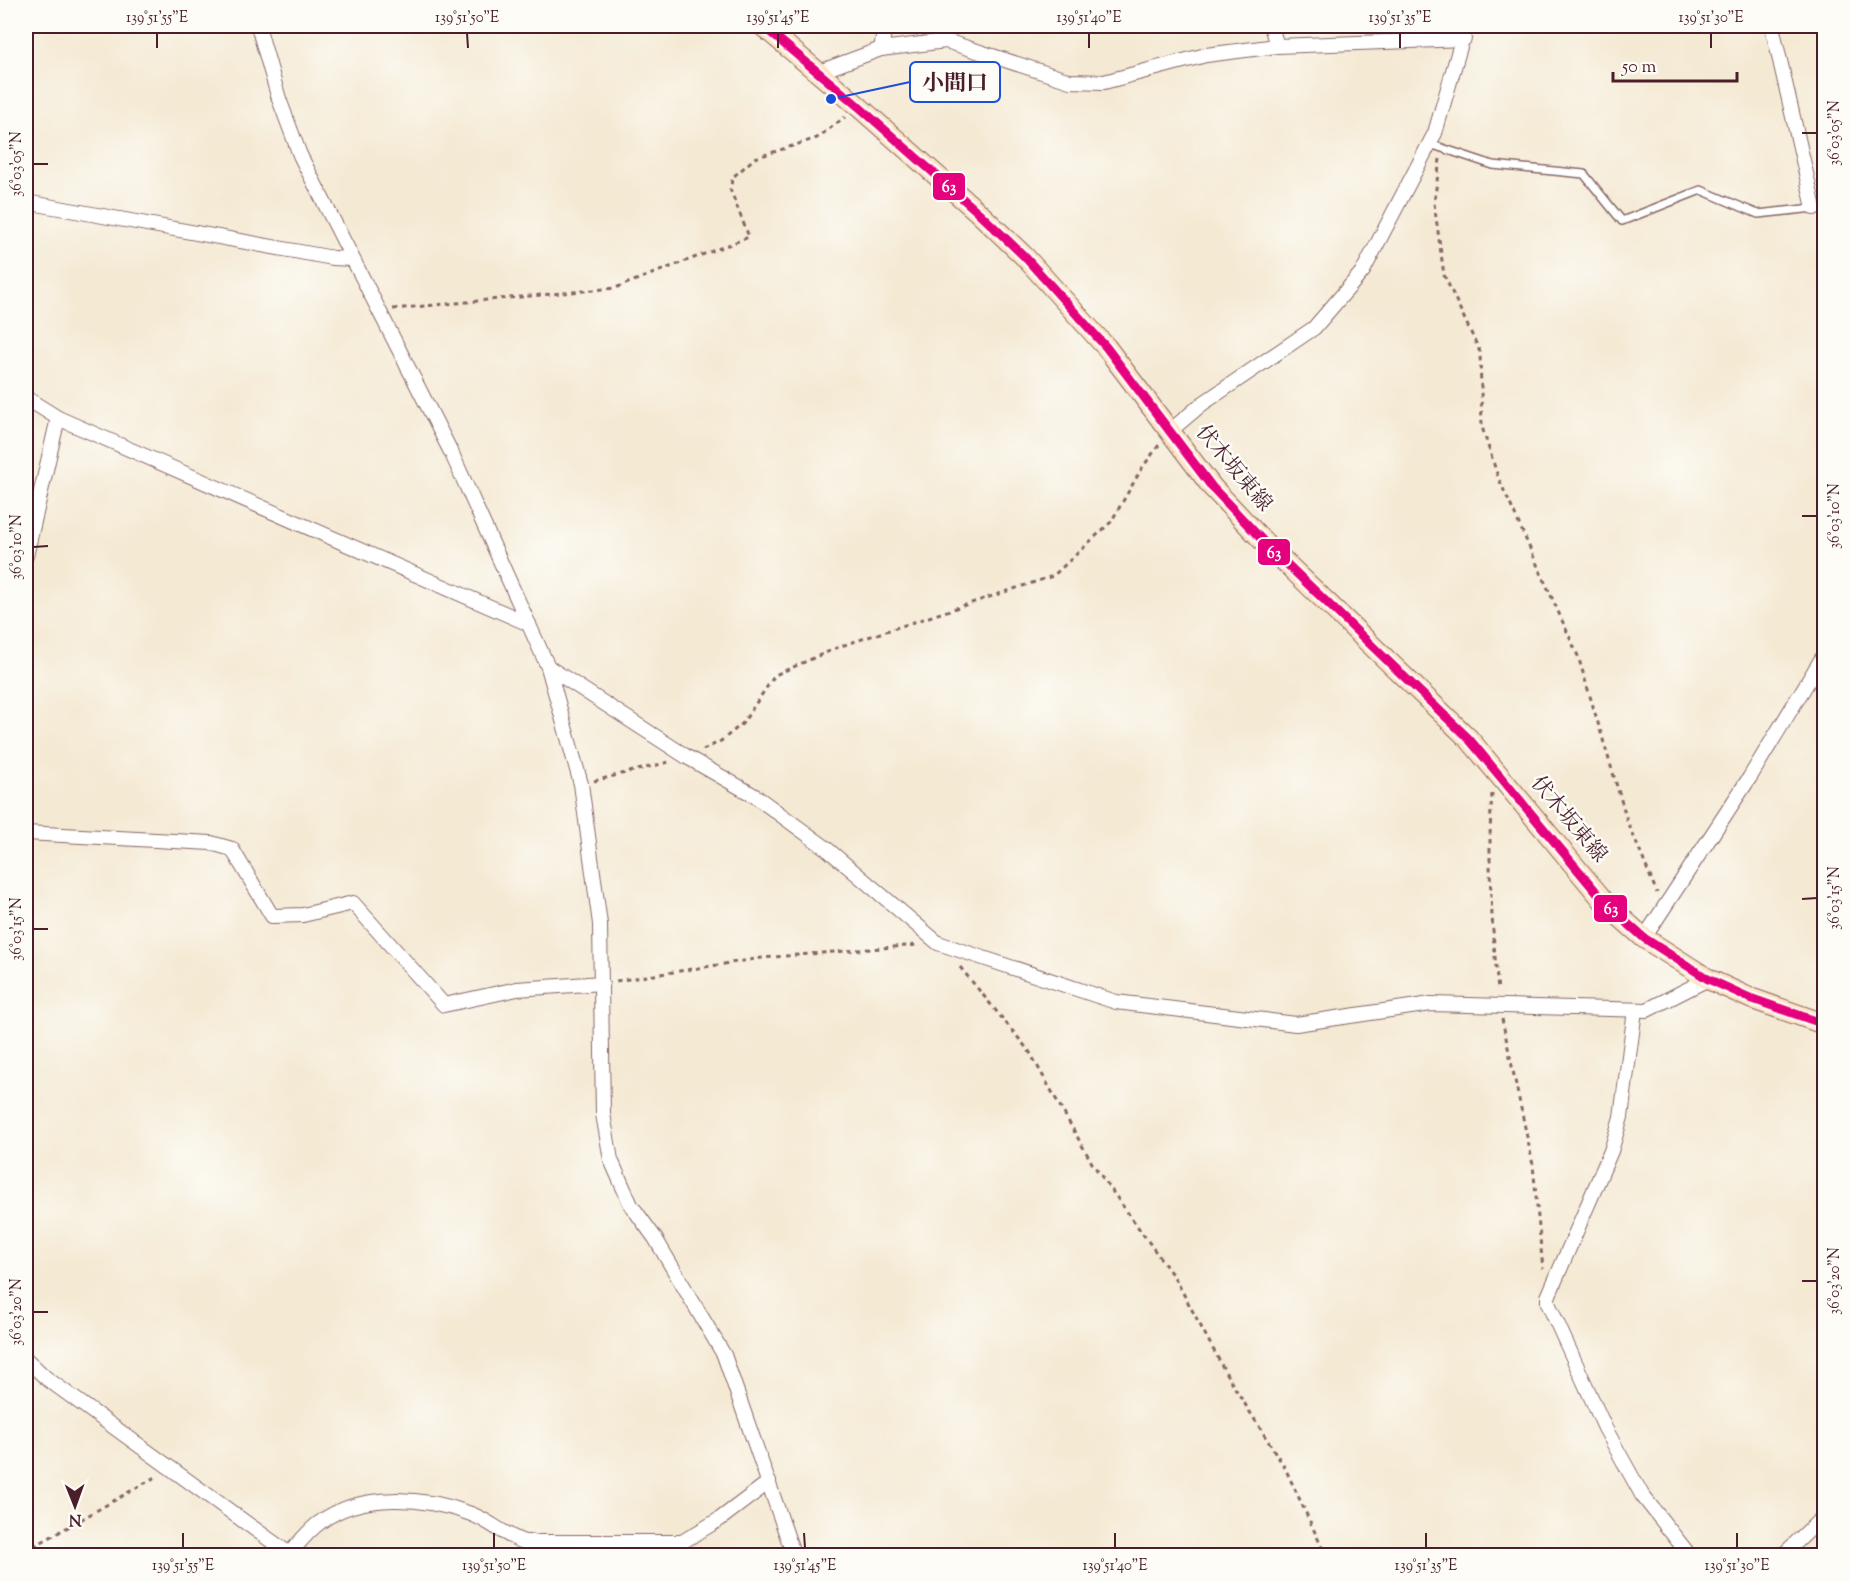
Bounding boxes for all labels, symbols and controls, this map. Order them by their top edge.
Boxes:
text: 139°51'55"E [126,8,188,29]
text: 139°51'50"E [435,8,499,29]
text: 139°51'45"E [747,8,809,29]
text: 139°51'40"E [1056,8,1122,29]
text: 139°51'35"E [1369,8,1431,29]
text: 139°51'30"E [1678,8,1744,29]
scale bar [1613,45,1738,83]
text: 50 m [1621,55,1657,81]
callout: 小間口 [910,62,1000,102]
text: 小間口 [922,69,988,101]
text: 36°03'05"N [1825,100,1846,166]
text: 36°03'05"N [7,131,28,197]
line badge: 63 [932,172,966,201]
text: 63 [942,177,957,200]
street label: 伏木坂東線 [1188,419,1278,519]
text: 36°03'10"N [1825,483,1846,549]
text: 36°03'10"N [7,514,28,580]
line badge: 63 [1257,538,1291,566]
text: 63 [1267,543,1282,566]
street label: 伏木坂東線 [1523,770,1613,870]
text: 36°03'15"N [1825,866,1846,930]
line badge: 63 [1593,894,1628,923]
text: 36°03'15"N [7,897,28,961]
text: 63 [1604,899,1619,922]
text: 36°03'20"N [1825,1247,1846,1315]
text: 36°03'20"N [7,1278,28,1346]
north arrow [45,1476,105,1536]
text: N [68,1507,82,1530]
text: 139°51'55"E [152,1556,214,1577]
text: 139°51'50"E [462,1556,526,1577]
text: 139°51'45"E [774,1556,836,1577]
text: 139°51'40"E [1082,1556,1148,1577]
text: 139°51'35"E [1395,1556,1457,1577]
text: 139°51'30"E [1704,1556,1770,1577]

